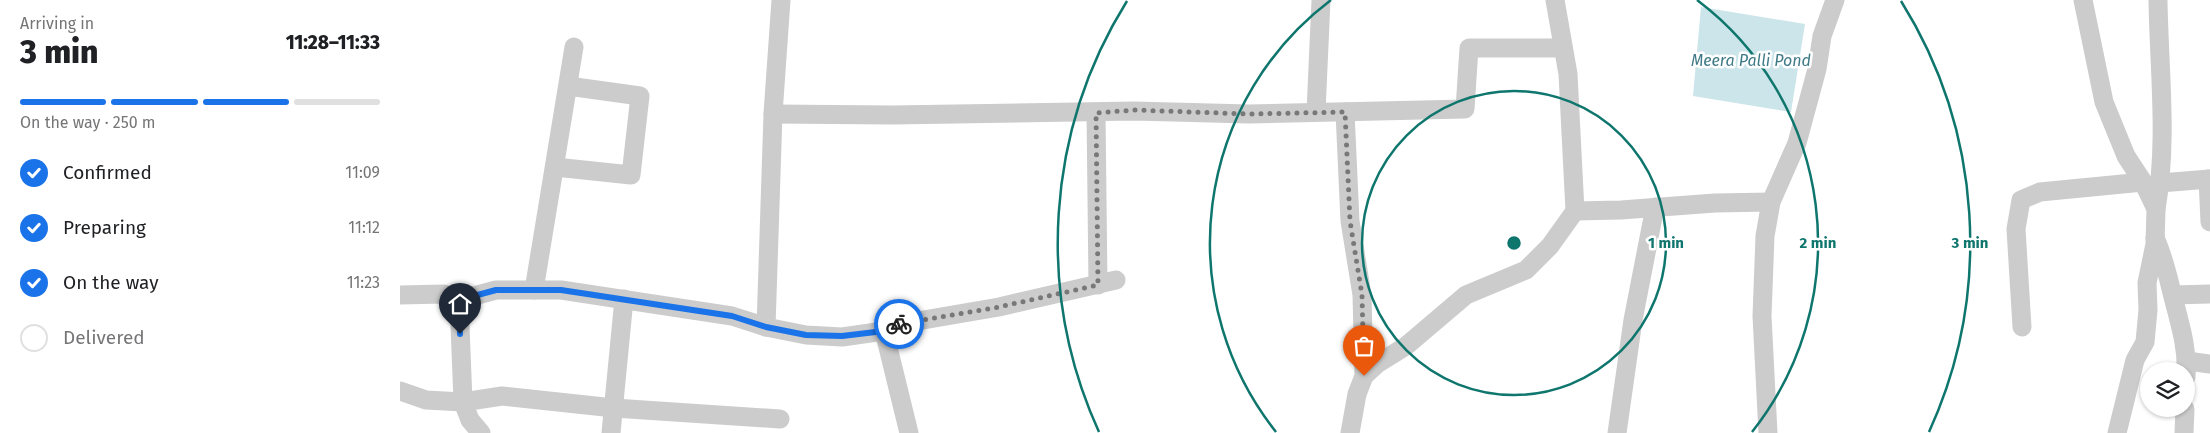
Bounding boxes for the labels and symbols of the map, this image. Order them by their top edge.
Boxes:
water label: Meera Palli Pond [1691,51,1811,70]
centre of rings [1505,234,1523,252]
text: 1 min [1648,234,1684,252]
text: 2 min [1800,234,1836,252]
text: 3 min [1951,234,1988,252]
pin [439,283,481,334]
courier [874,299,924,349]
pin [1343,325,1385,376]

